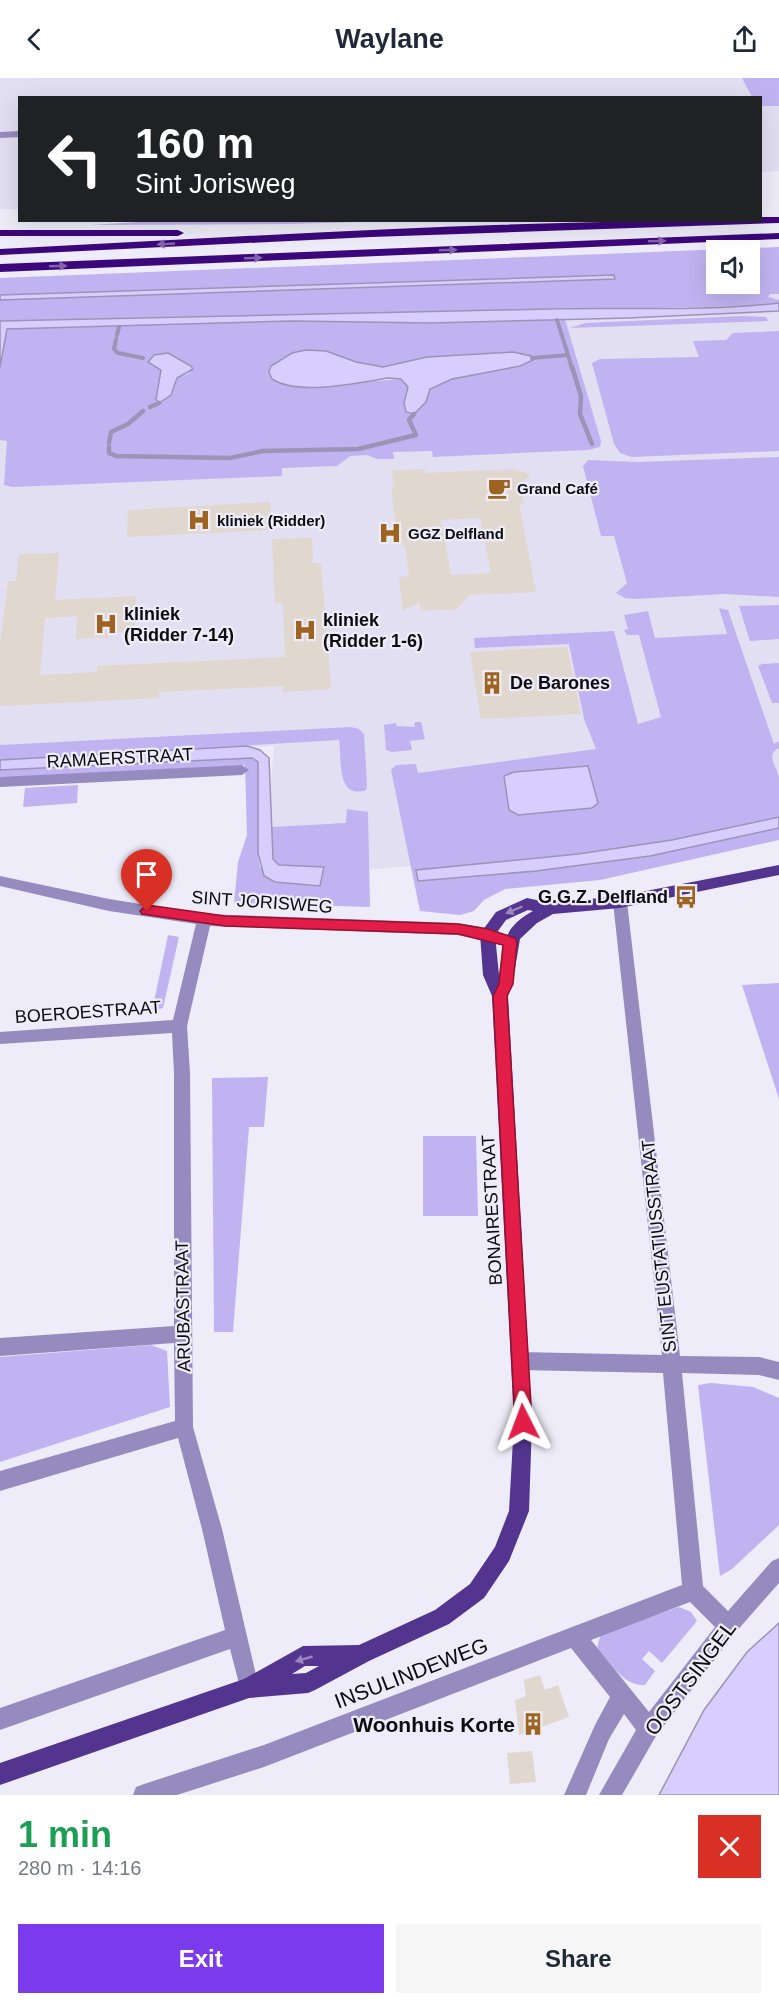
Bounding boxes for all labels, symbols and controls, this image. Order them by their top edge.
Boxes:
icon: back [18,23,51,56]
icon: share [728,23,761,56]
text: Waylane [335,24,444,54]
icon: left [36,120,114,198]
text: 160 m [135,120,254,167]
text: Sint Jorisweg [135,169,296,199]
one-way arrow [647,236,666,245]
one-way arrow [157,240,176,249]
map controls [706,240,760,294]
button: sound [706,240,760,294]
one-way arrow [439,245,458,254]
one-way arrow [244,253,263,262]
one-way arrow [49,261,68,270]
cafe icon: Grand Café [486,475,512,501]
place label: Grand Café [517,480,598,497]
hospital icon: kliniek (Ridder) [186,507,212,533]
place label: kliniek (Ridder) [217,512,325,529]
hospital icon: GGZ Delfland [377,520,403,546]
place label: GGZ Delfland [408,525,504,542]
place label: kliniek (Ridder 7-14) [124,604,234,645]
place label: kliniek (Ridder 1-6) [323,610,423,651]
hospital icon: kliniek (Ridder 7-14) [93,611,119,637]
hospital icon: kliniek (Ridder 1-6) [292,617,318,643]
building icon: De Barones [479,670,505,696]
place label: De Barones [510,673,610,693]
street label: RAMAERSTRAAT [46,744,194,772]
pin [121,849,172,911]
icon: arrive [130,858,163,891]
bus stop icon: G.G.Z. Delfland [673,884,699,910]
street label: SINT JORISWEG [191,887,333,917]
place label: G.G.Z. Delfland [538,887,668,907]
one-way arrow [505,905,523,915]
street label: BOEROESTRAAT [14,997,162,1027]
street label: BONAIRESTRAAT [478,1134,506,1286]
street label: SINT EUSTATIUSSTRAAT [638,1139,680,1353]
street label: ARUBASTRAAT [172,1240,194,1372]
position arrow [491,1390,555,1454]
street label: OOSTSINGEL [640,1617,740,1739]
street label: INSULINDEWEG [331,1633,491,1713]
one-way arrow [295,1655,313,1664]
building icon: Woonhuis Korte [520,1711,546,1737]
place label: Woonhuis Korte [353,1713,515,1736]
text: 1 min [18,1814,112,1855]
button: close [698,1815,761,1878]
text: 280 m · 14:16 [18,1857,141,1879]
button: Exit [18,1924,384,1993]
button: Share [396,1924,761,1993]

